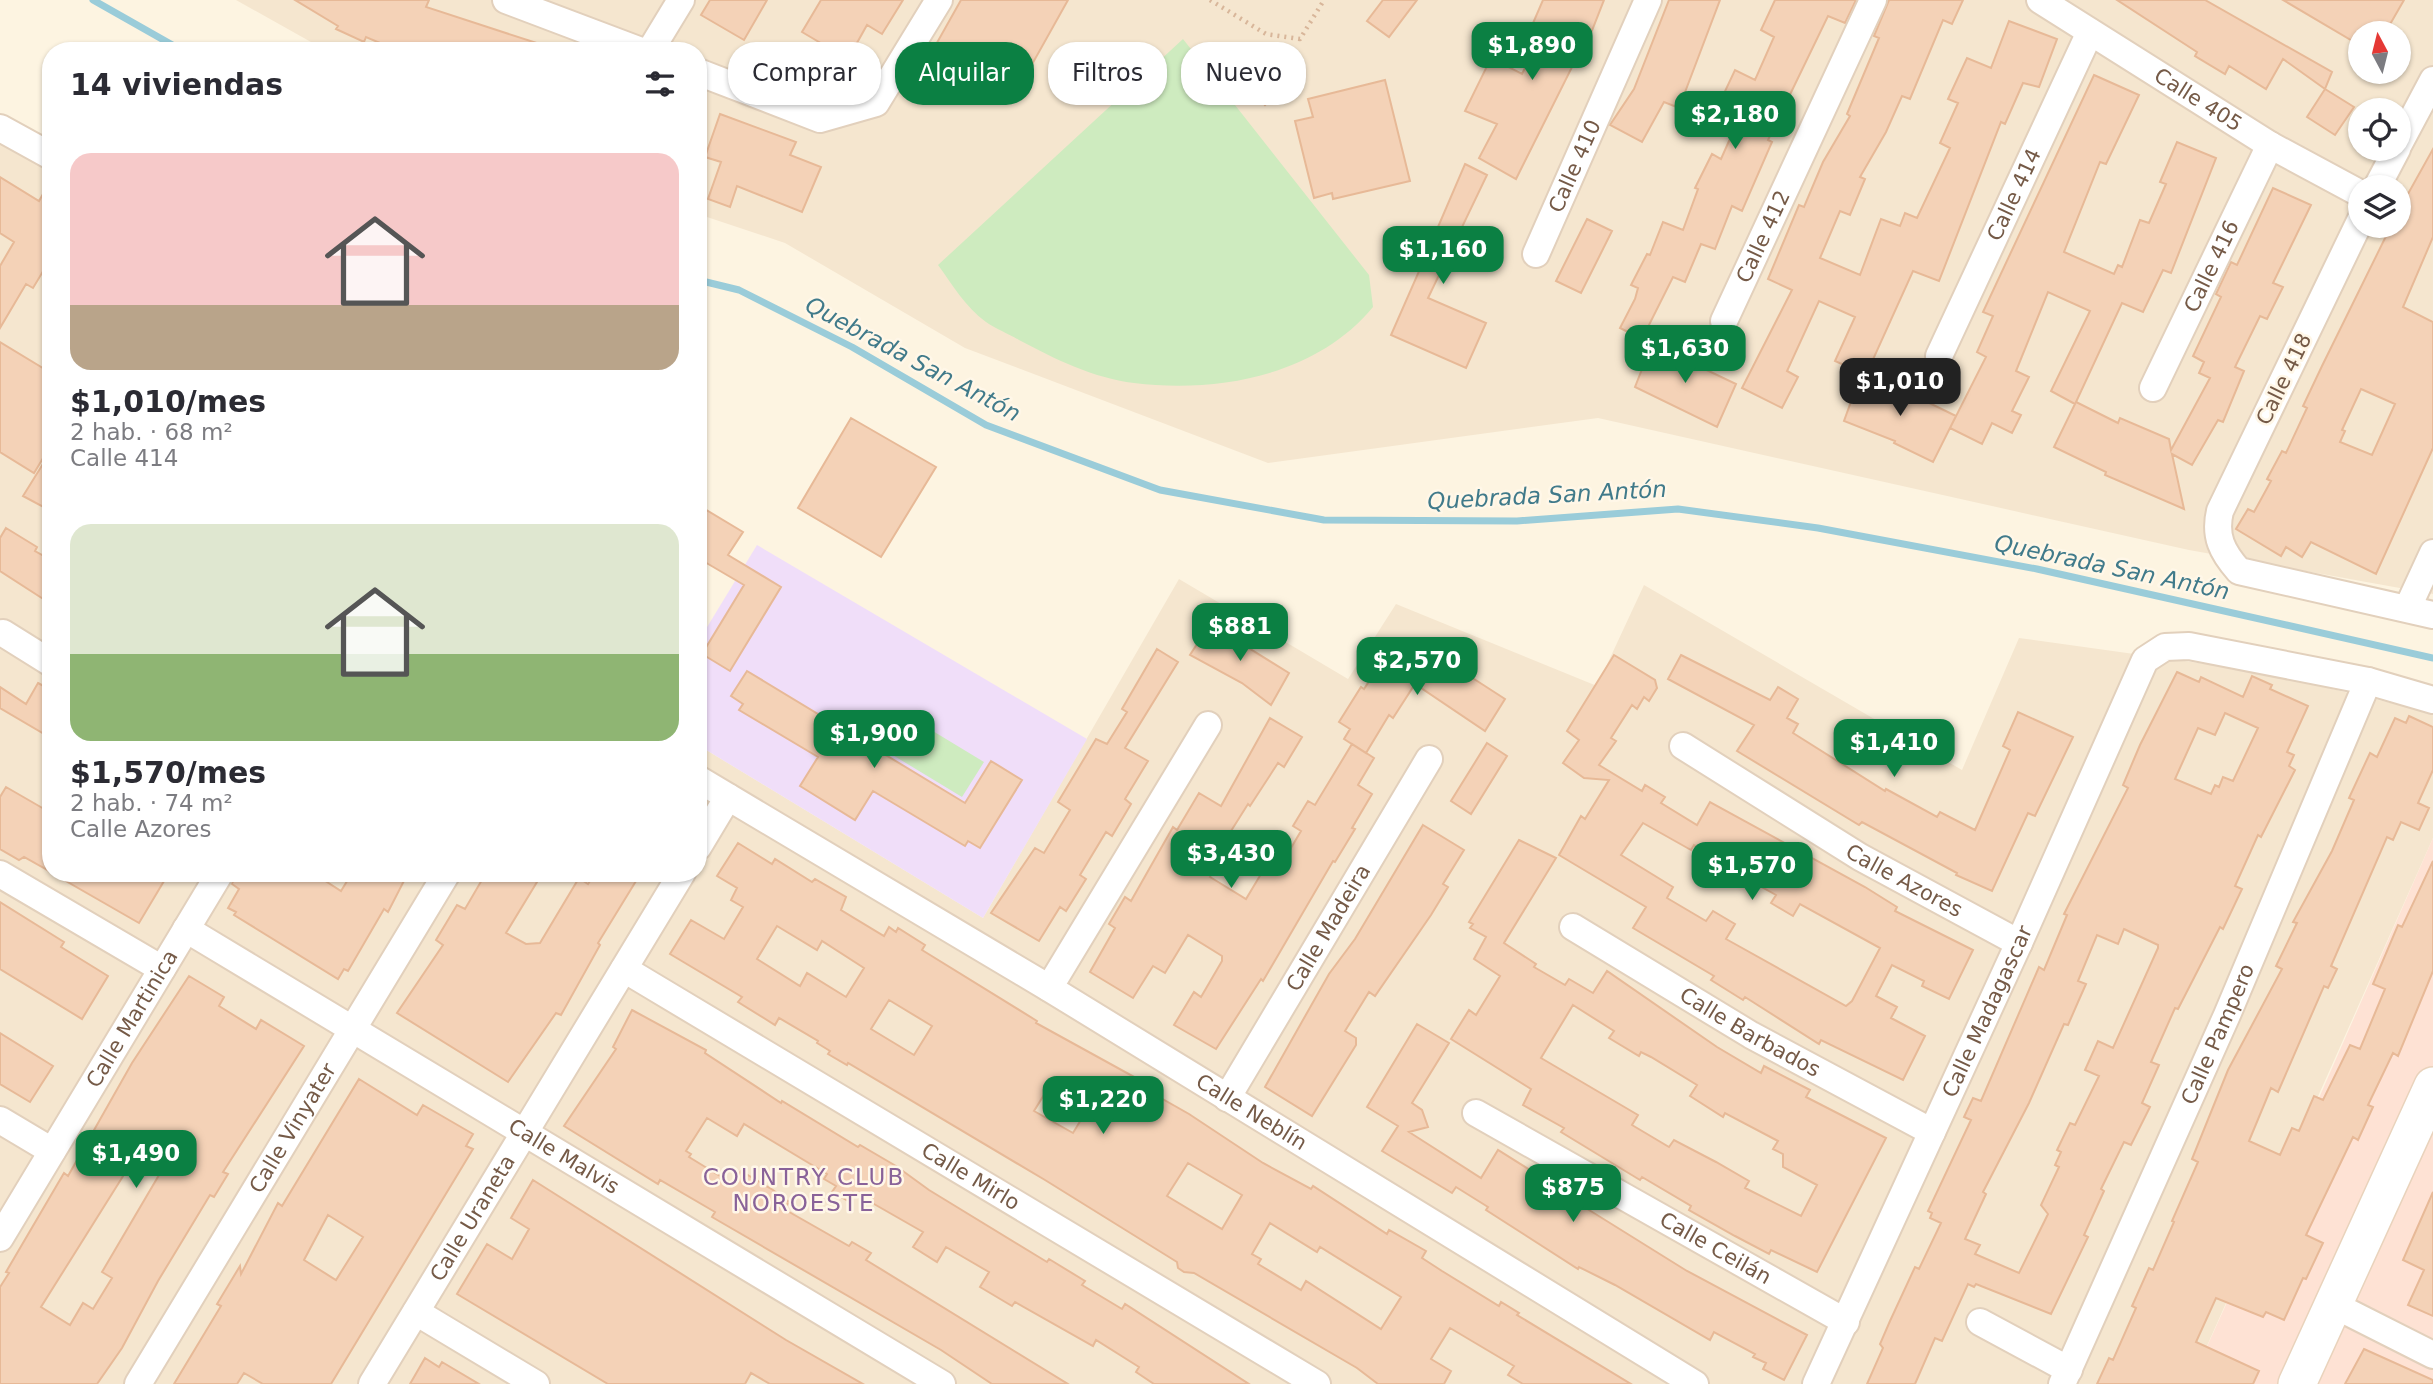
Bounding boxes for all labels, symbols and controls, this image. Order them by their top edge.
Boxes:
north arrow [2348,21,2412,84]
map controls [2348,21,2411,238]
pin: $1,890 [1475,22,1589,82]
text: $1,890 [1488,32,1576,58]
chip: Comprar [728,42,881,105]
chip: Alquilar [895,42,1034,105]
chip: Filtros [1048,42,1167,105]
chip: Nuevo [1181,42,1306,105]
street label: Calle 405 [2150,63,2246,136]
icon: filters [641,65,679,103]
text: 14 viviendas [70,67,283,102]
pin: $2,180 [1678,92,1792,151]
button: locate [2348,98,2411,161]
text: $2,180 [1691,101,1779,127]
street label: Calle 410 [1544,116,1606,216]
street label: Calle 414 [1982,145,2046,245]
button: layers [2348,175,2411,238]
street label: Calle 412 [1731,187,1795,287]
icon: home [312,198,438,324]
street label: Calle 416 [2179,217,2244,316]
pin: $1,160 [1386,226,1500,286]
text: $1,160 [1399,236,1487,262]
water label: Quebrada San Antón [801,291,1025,427]
pin: $1,630 [1628,326,1742,385]
street label: Calle 418 [2252,329,2316,429]
text: $1,630 [1641,335,1729,361]
pin: $1,010 [1843,358,1957,418]
text: $1,010 [1856,368,1944,394]
text: $1,010/mes [70,384,266,419]
text: 2 hab. · 68 m² [70,419,233,445]
text: Calle 414 [70,445,178,471]
water label: Quebrada San Antón [1427,476,1667,514]
water label: Quebrada San Antón [1992,529,2232,605]
icon: home [312,569,438,695]
pin: $881 [1199,604,1281,663]
text: $881 [1208,613,1272,639]
pin: $2,570 [1360,638,1474,697]
text: $2,570 [1373,647,1461,673]
pin: $1,900 [817,710,931,770]
text: $1,900 [830,720,918,746]
pin: $1,410 [1837,720,1951,779]
text: $1,410 [1850,729,1938,755]
text: $1,570/mes [70,755,266,790]
text: 2 hab. · 74 m² [70,790,233,816]
text: Calle Azores [70,816,211,842]
pin: $3,430 [1174,830,1288,890]
street label: Calle Azores [1841,839,1967,922]
text: $3,430 [1187,840,1275,866]
pin: $1,570 [1695,842,1809,902]
text: $1,570 [1708,852,1796,878]
street label: Calle Madeira [1281,860,1375,996]
street label: Calle Madagascar [1938,922,2037,1101]
street label: Calle Martinica [82,946,183,1092]
street label: Calle Pampero [2177,960,2259,1108]
street label: Calle Barbados [1675,983,1824,1082]
street label: Calle Vinyater [244,1059,341,1197]
street label: Calle Neblín [1192,1069,1311,1155]
pin: $1,220 [1046,1076,1160,1136]
text: $1,220 [1059,1086,1147,1112]
street label: Calle Malvis [504,1114,624,1199]
pin: $1,490 [79,1130,193,1190]
street label: Calle Mirlo [917,1138,1024,1215]
text: $1,490 [92,1140,180,1166]
street label: Calle Uraneta [425,1151,520,1286]
district label: COUNTRY CLUB NOROESTE [703,1164,905,1216]
pin: $875 [1532,1164,1614,1224]
text: $875 [1541,1174,1605,1200]
street label: Calle Ceilán [1655,1207,1775,1289]

